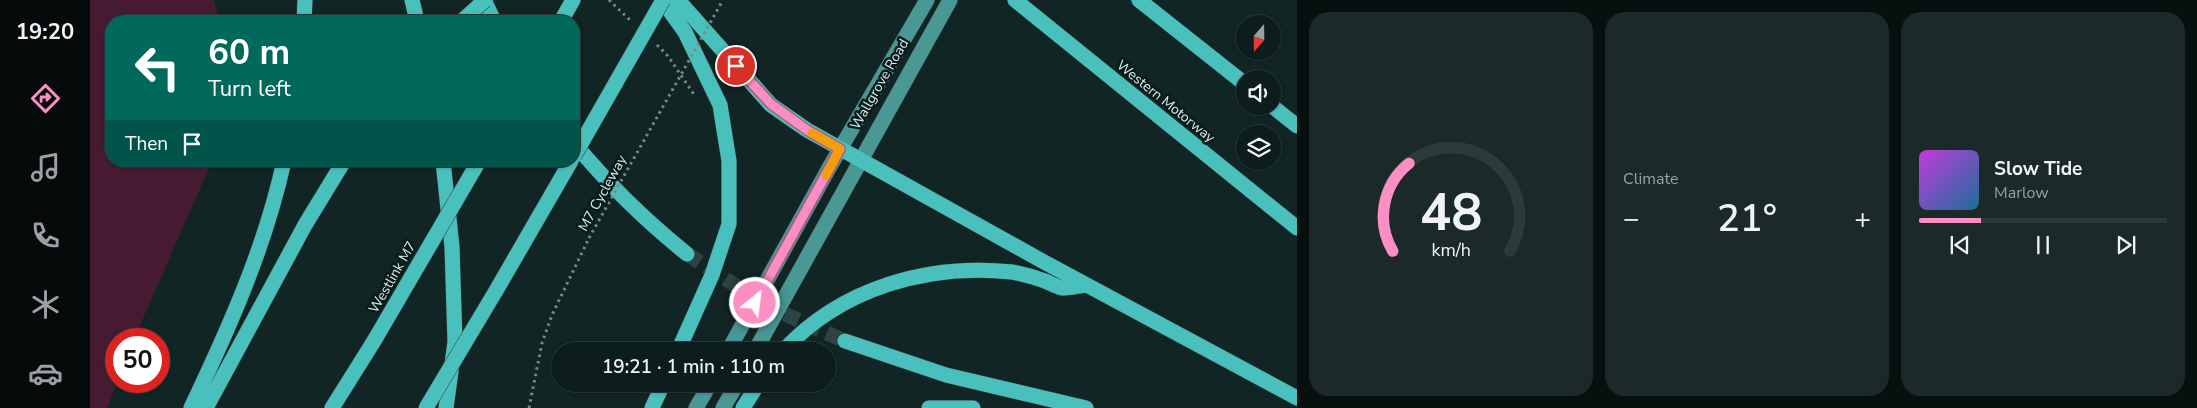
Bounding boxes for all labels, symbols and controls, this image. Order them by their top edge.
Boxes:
north arrow [1236,15,1281,60]
map controls [1236,15,1281,170]
text: 19:20 [16,17,74,47]
text: 60 m [208,29,290,76]
icon: left [125,35,190,100]
street label: Wallgrove Road [846,35,913,133]
pin [715,45,757,87]
icon: arrive [722,52,750,80]
street label: Western Motorway [1113,56,1219,147]
button: sound [1236,70,1281,115]
text: Turn left [208,74,291,104]
icon: directions [28,81,63,116]
button: layers [1236,125,1281,170]
icon: arrive [178,130,206,158]
text: Then [125,131,168,157]
icon: music [28,150,63,185]
street label: M7 Cycleway [574,151,632,235]
text: Slow Tide [1994,156,2082,182]
text: Climate [1623,168,1678,190]
text: 48 [1420,177,1482,248]
text: Marlow [1994,182,2049,204]
text: 21° [1717,193,1777,244]
text: − [1623,200,1640,238]
text: + [1854,200,1871,238]
icon: phone [28,218,63,253]
icon: previous [1946,231,1974,259]
icon: pause [2029,231,2057,259]
icon: next [2112,231,2140,259]
street label: Westlink M7 [364,238,421,317]
text: km/h [1431,238,1471,262]
position arrow [728,276,780,328]
icon: climate [28,287,63,322]
speed limit sign: 50 [105,328,170,393]
text: 19:21 · 1 min · 110 m [602,354,785,380]
icon: car [28,356,63,391]

